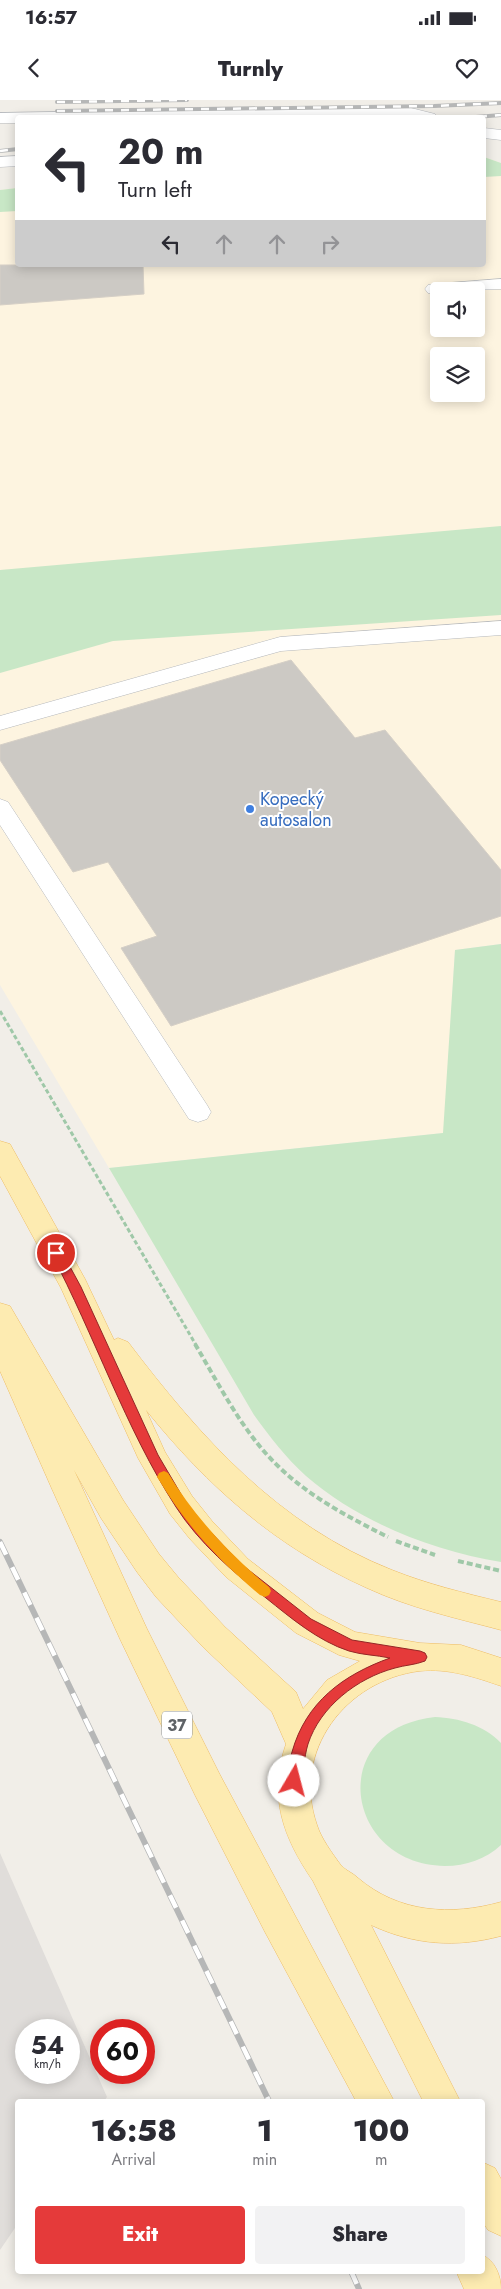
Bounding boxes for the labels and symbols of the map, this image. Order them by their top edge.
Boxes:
place label: Kopecký autosalon [260,786,332,833]
marker: Kopecký autosalon [244,803,256,815]
pin [35,1232,77,1274]
road number: 37 [162,1712,192,1738]
position arrow [267,1754,319,1806]
speed limit sign: 60 [90,2019,155,2084]

